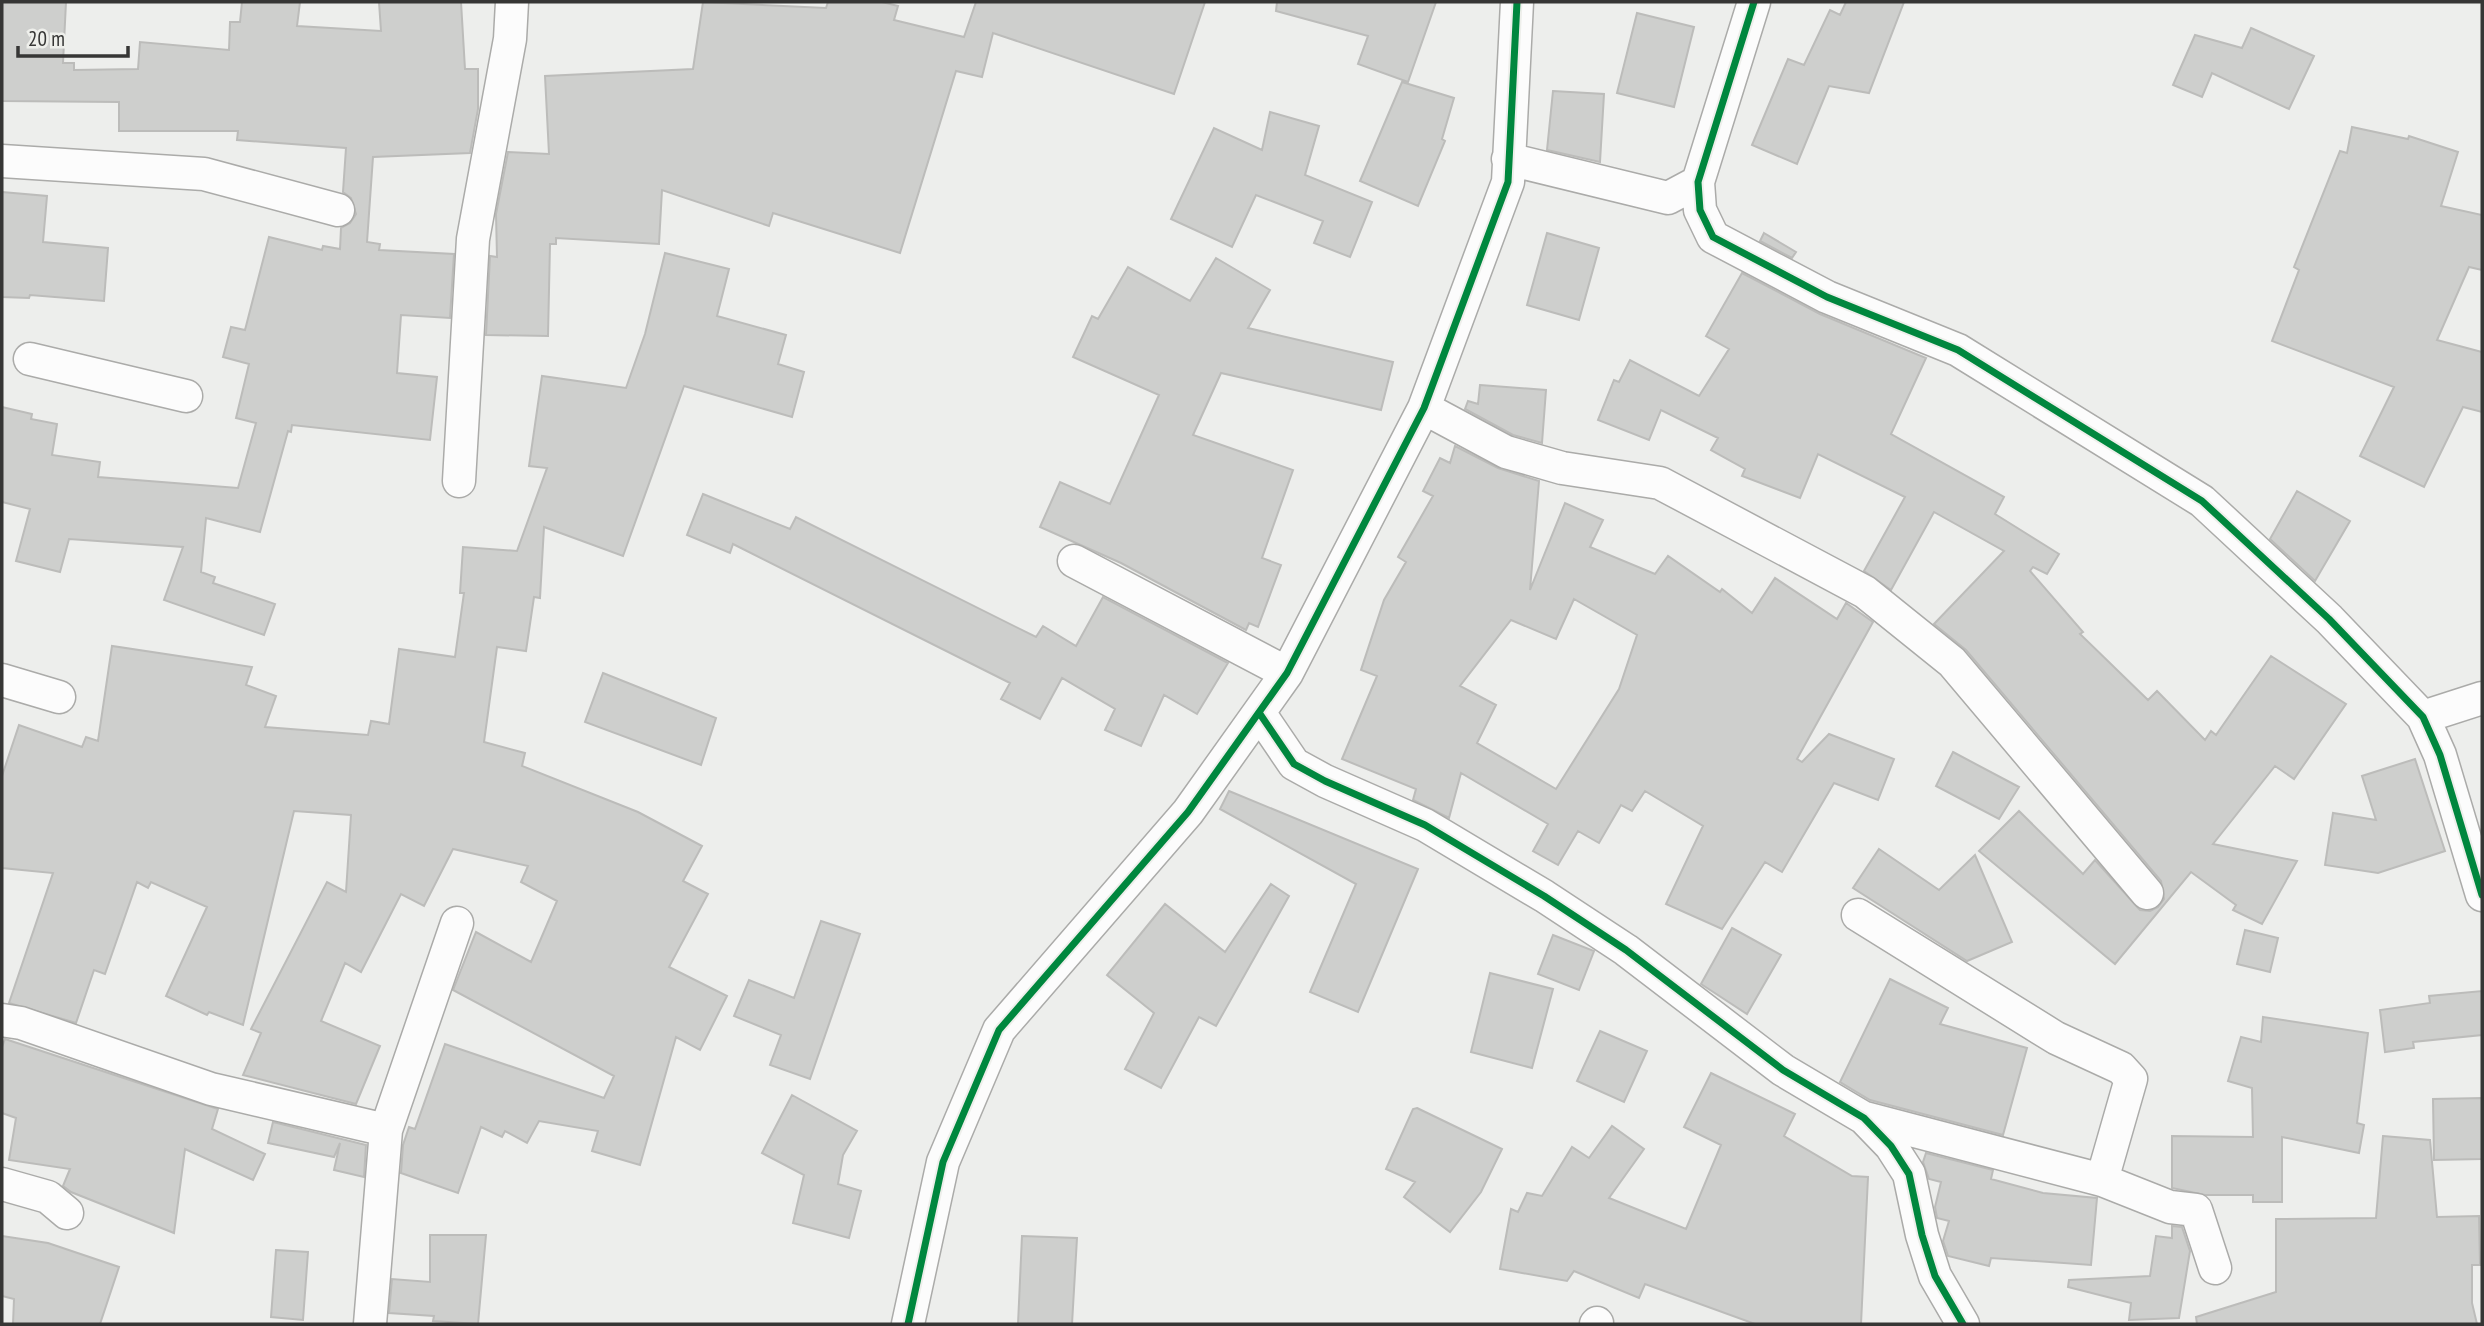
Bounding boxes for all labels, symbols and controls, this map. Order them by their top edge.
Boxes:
scale bar [18,14,128,58]
text: 20 m [28,25,65,52]

